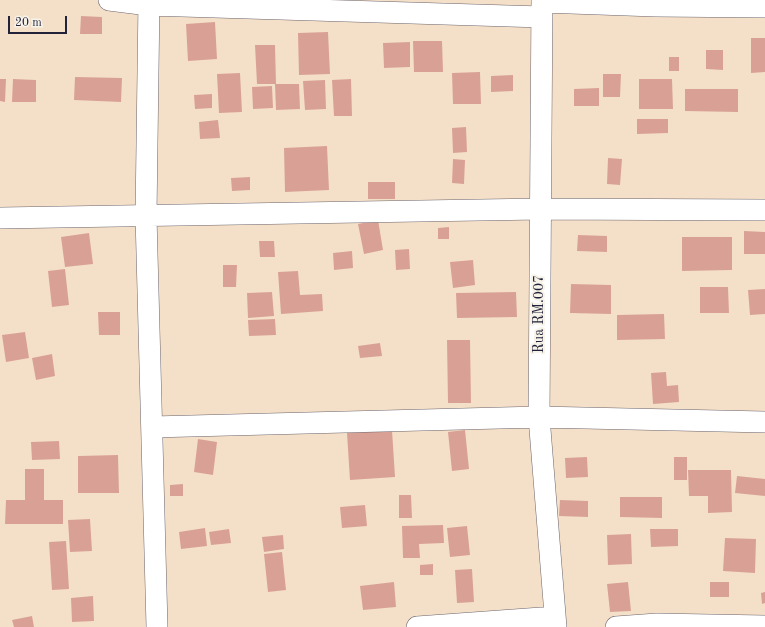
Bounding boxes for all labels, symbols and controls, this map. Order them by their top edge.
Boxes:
scale bar [10,8,69,34]
text: 20 m [15,17,42,29]
street label: Rua RM.007 [531,275,547,353]

